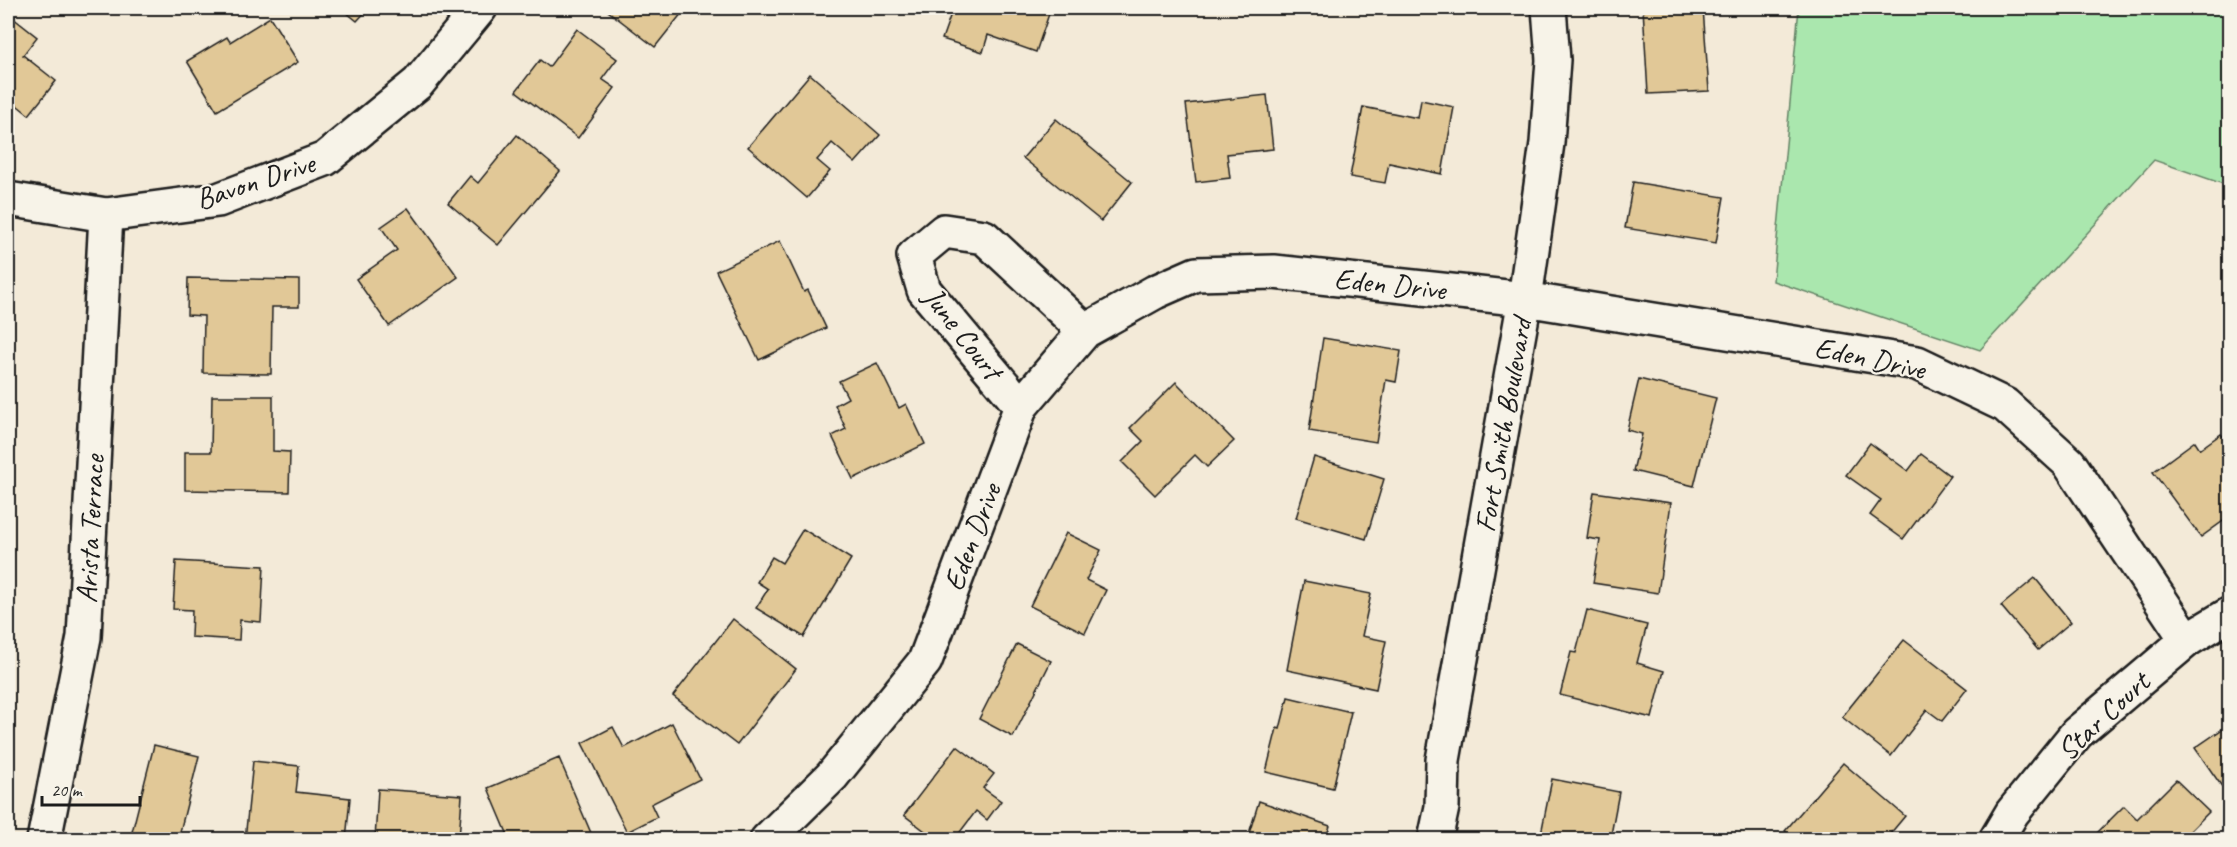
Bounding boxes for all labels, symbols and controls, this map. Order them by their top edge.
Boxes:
street label: Bavon Drive [191,143,321,218]
street label: Eden Drive [1333,259,1450,309]
street label: June Court [914,278,1013,390]
street label: Fort Smith Boulevard [1466,311,1541,535]
street label: Eden Drive [1811,328,1931,389]
street label: Arista Terrace [67,452,113,604]
street label: Eden Drive [934,476,1011,596]
street label: Star Court [2049,661,2160,768]
scale bar [42,769,140,807]
text: 20 m [51,779,84,801]

